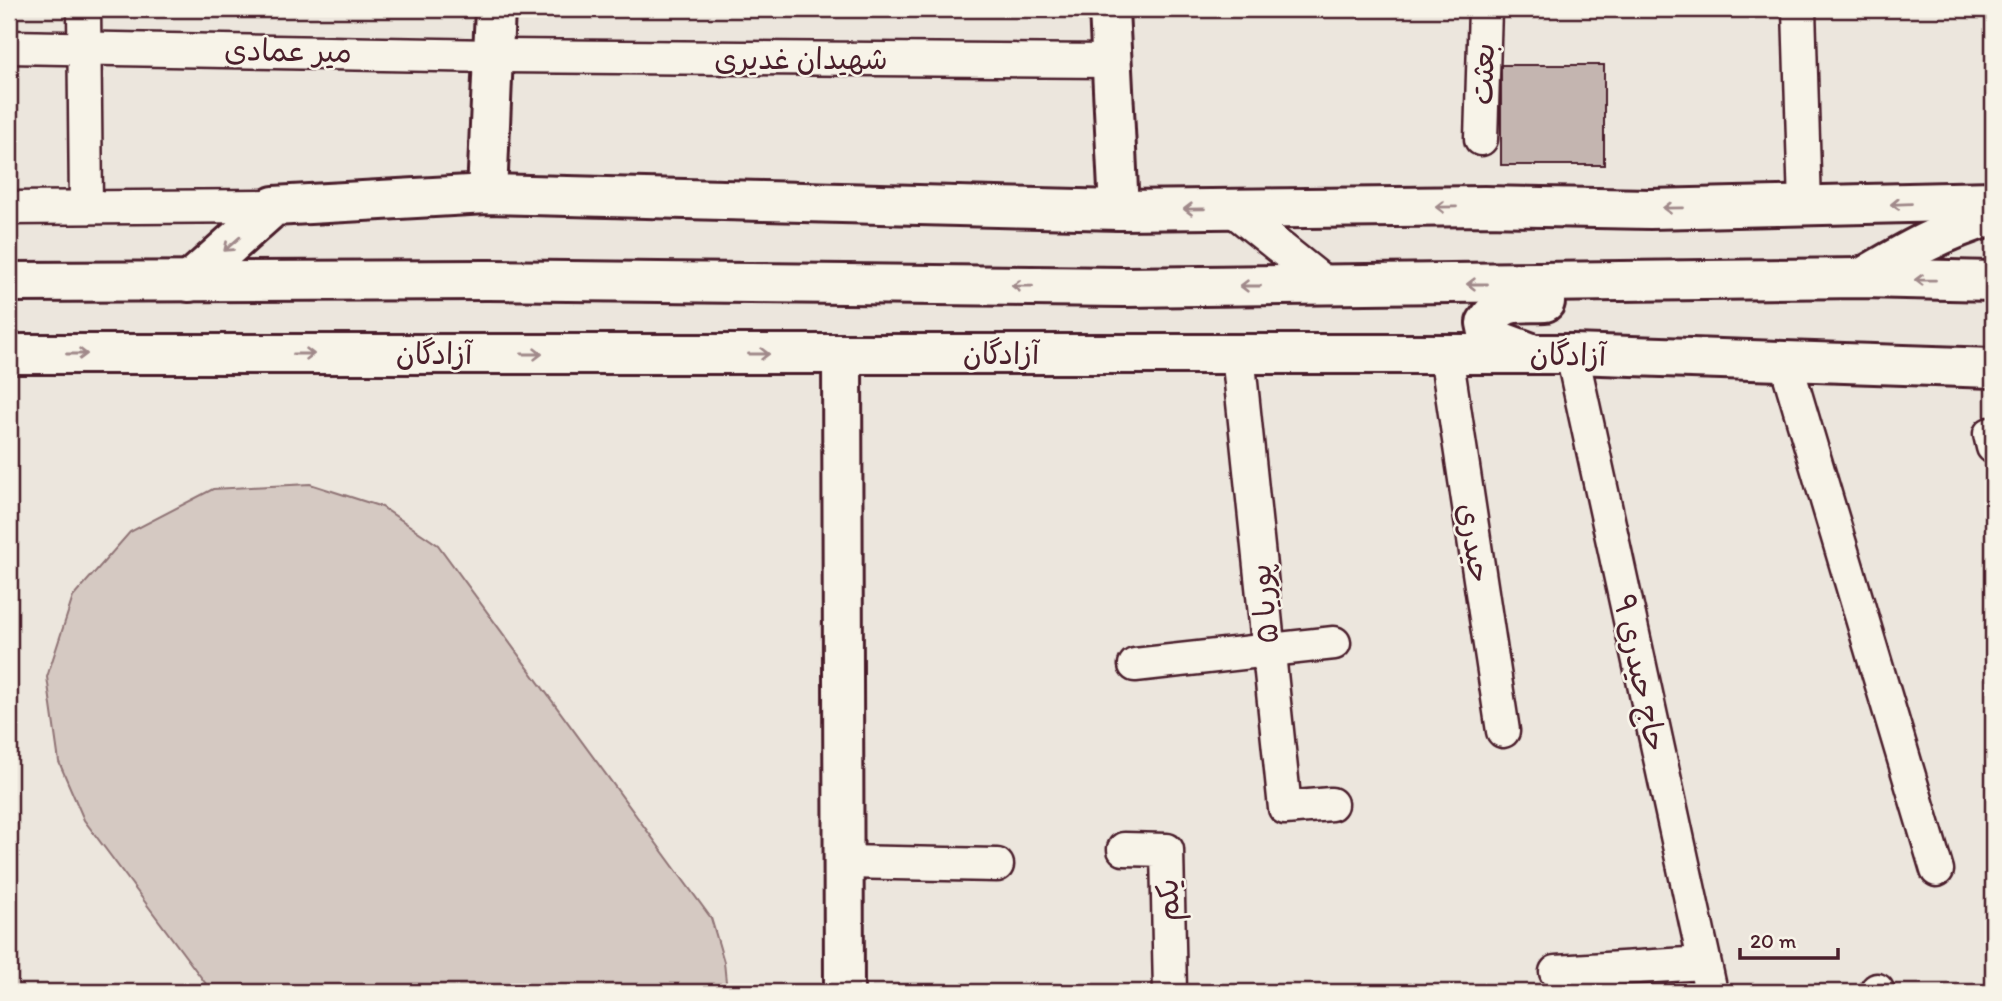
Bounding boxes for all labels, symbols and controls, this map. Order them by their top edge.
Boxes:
street label: میر عمادی [224,31,352,70]
street label: شهیدان غدیری [714,40,888,77]
street label: بعثت [1463,42,1502,106]
one-way arrow [1889,197,1912,210]
one-way arrow [1434,200,1457,214]
one-way arrow [1662,201,1685,215]
one-way arrow [1182,202,1205,216]
one-way arrow [223,236,241,252]
one-way arrow [1914,273,1937,286]
one-way arrow [1466,277,1489,291]
one-way arrow [1011,279,1034,292]
one-way arrow [1238,279,1261,293]
street label: آزادگان [396,335,474,372]
street label: آزادگان [963,335,1041,372]
street label: آزادگان [1529,335,1608,374]
one-way arrow [65,347,88,361]
one-way arrow [293,347,316,361]
one-way arrow [520,347,543,361]
one-way arrow [748,347,771,361]
street label: حیدری [1450,500,1499,585]
street label: پوریا ۵ [1241,562,1287,646]
street label: حاج حیدری ۹ [1604,591,1675,755]
street label: یکم [1149,878,1190,922]
scale bar [1740,917,1838,961]
text: 20 m [1750,928,1797,953]

